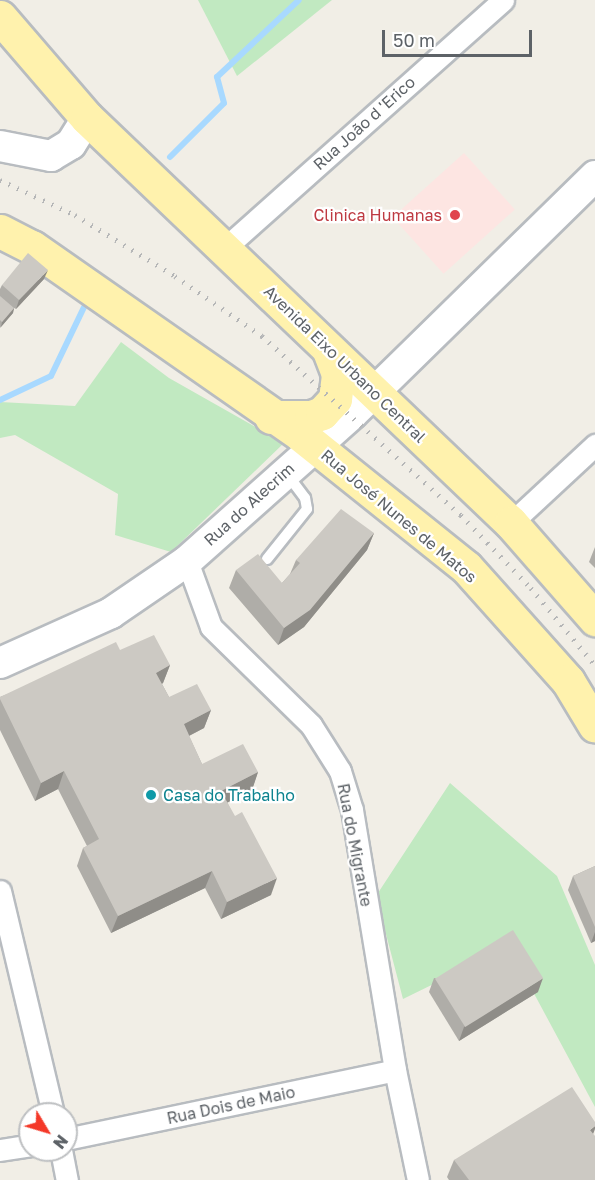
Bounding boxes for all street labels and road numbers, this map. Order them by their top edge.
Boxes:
street label: Rua João d 'Erico [309,72,419,174]
street label: Avenida Eixo Urbano Central [260,282,430,446]
street label: Rua José Nunes de Matos [317,445,481,587]
street label: Rua do Alecrim [200,458,298,550]
street label: Rua do Migrante [334,782,376,908]
street label: Rua Dois de Maio [165,1082,297,1128]

